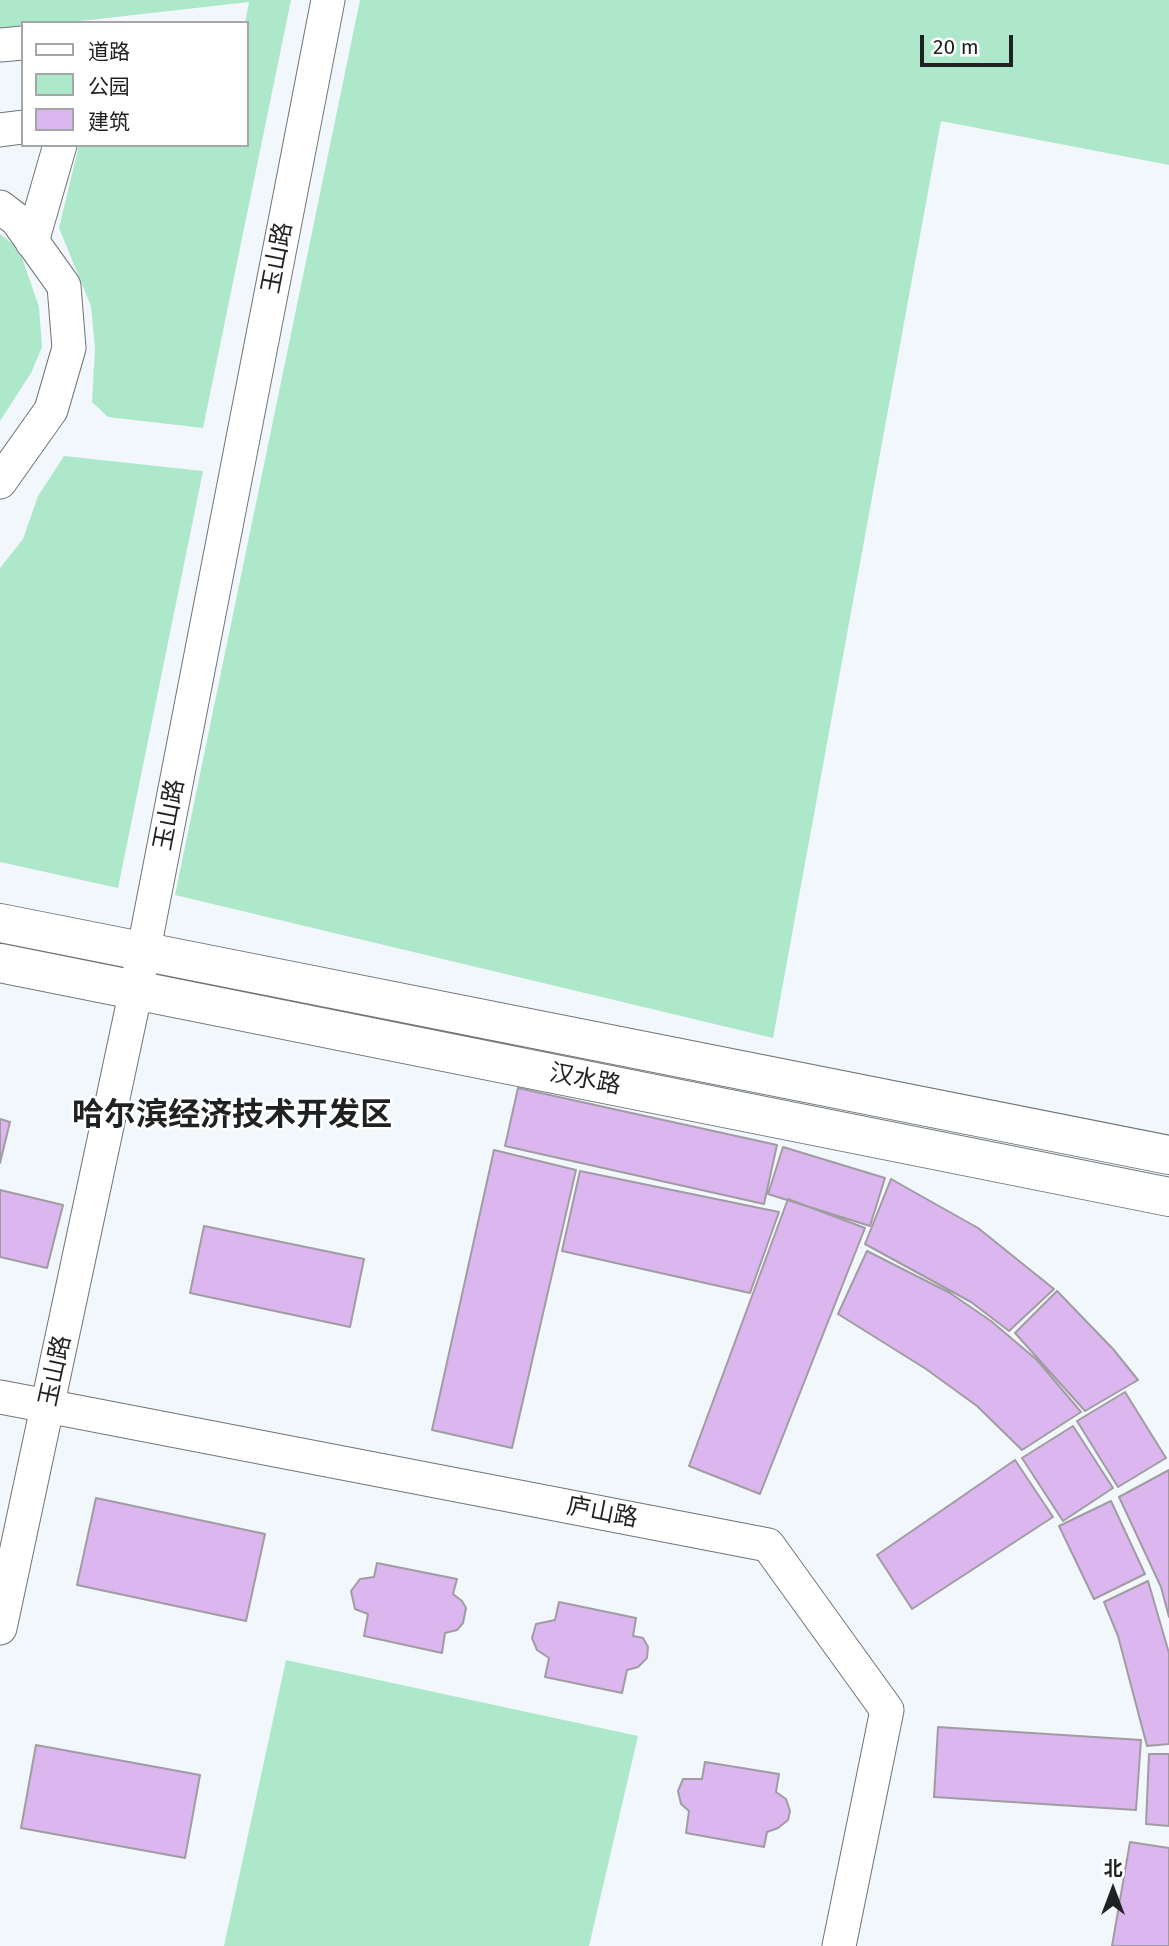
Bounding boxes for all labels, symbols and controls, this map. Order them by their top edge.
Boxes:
legend [21,21,248,147]
scale bar [924,21,1017,65]
text: 20 m [933,34,979,60]
text: 道路 [88,39,130,65]
text: 公园 [88,74,130,100]
text: 建筑 [88,109,130,135]
street label: 玉山路 [257,220,299,296]
street label: 玉山路 [149,777,191,853]
street label: 汉水路 [547,1059,623,1101]
district label: 哈尔滨经济技术开发区 [72,1097,392,1135]
street label: 玉山路 [34,1333,78,1409]
street label: 庐山路 [564,1492,640,1534]
north arrow [1078,1855,1148,1925]
text: 北 [1103,1857,1123,1880]

